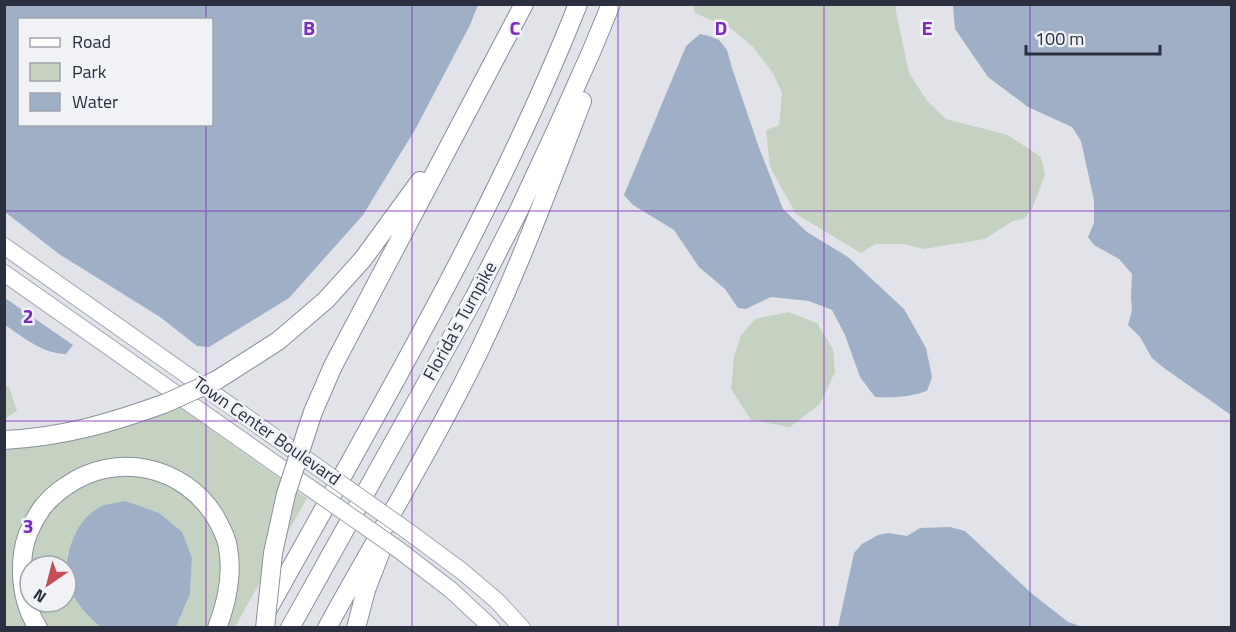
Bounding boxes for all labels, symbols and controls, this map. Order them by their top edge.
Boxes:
text: B [303,12,315,43]
text: C [510,12,521,43]
text: D [715,12,727,43]
text: E [921,12,933,43]
legend [18,18,213,126]
scale bar [1026,18,1160,56]
text: 100 m [1035,25,1084,52]
text: Road [72,28,111,55]
text: Park [72,58,107,85]
text: Water [72,88,118,115]
street label: Florida's Turnpike [416,256,503,385]
text: 2 [22,300,34,331]
street label: Town Center Boulevard [188,369,347,492]
text: 3 [22,510,34,541]
north arrow [18,554,78,614]
text: N [28,583,51,609]

